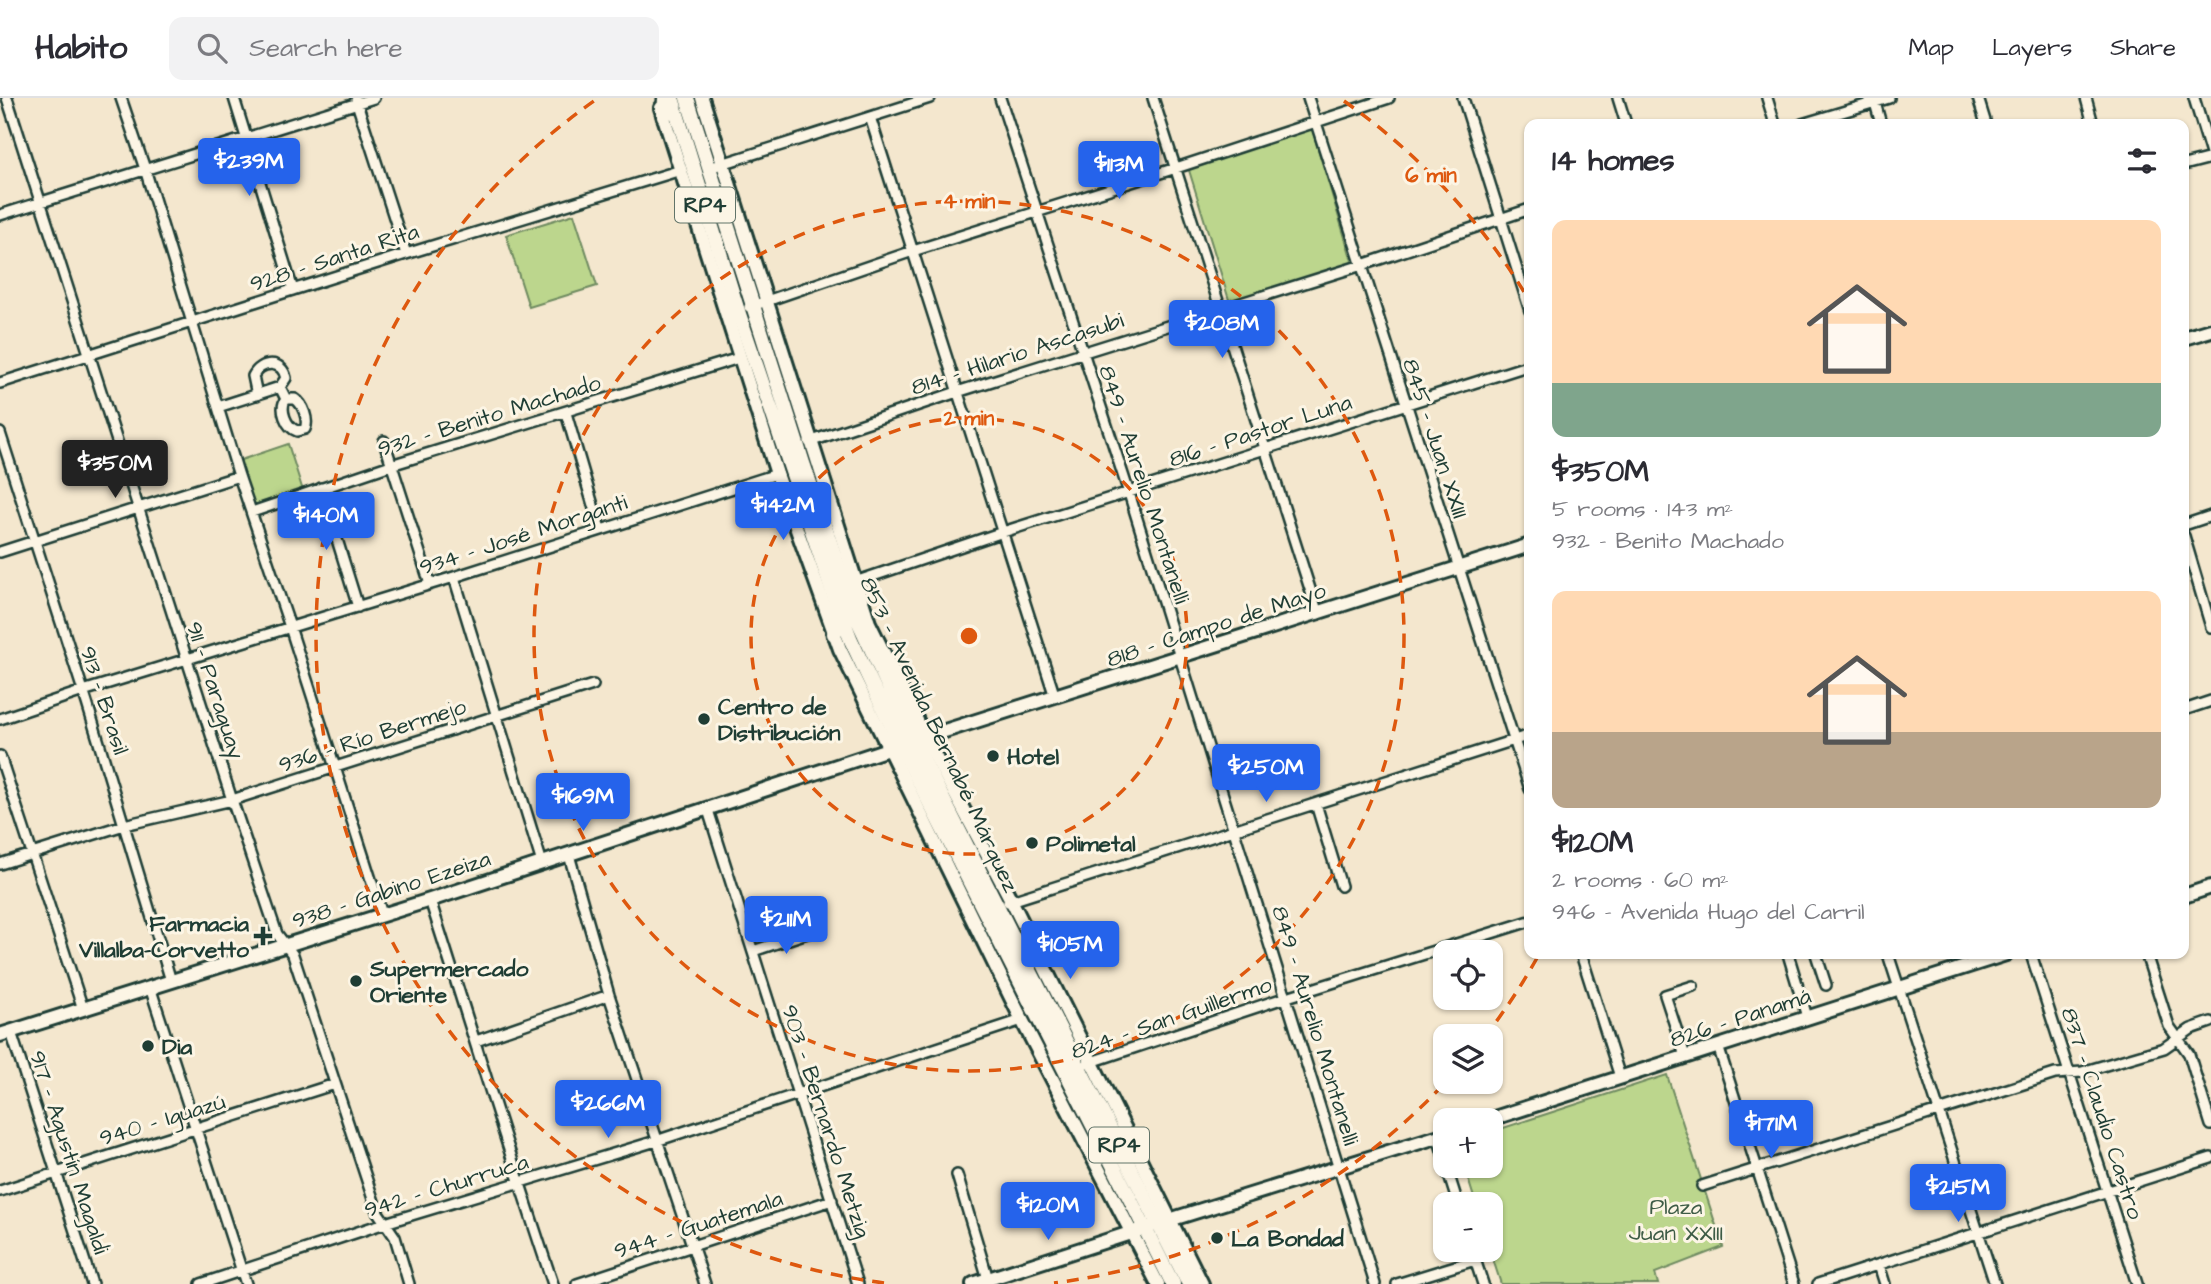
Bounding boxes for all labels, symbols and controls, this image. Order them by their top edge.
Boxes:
search box [169,17,659,80]
text: Habito [35,25,127,71]
icon: search [193,29,231,67]
text: Search here [249,30,403,66]
text: Map [1909,31,1954,65]
text: Layers [1992,31,2072,65]
text: Share [2110,31,2176,65]
pin: $239M [200,139,298,198]
text: 14 homes [1552,140,1675,182]
pin: $113M [1070,141,1168,201]
icon: filters [2123,142,2161,180]
text: $239M [214,145,284,177]
text: $113M [1094,148,1144,180]
text: 6 min [1405,161,1457,190]
text: 4 min [943,187,996,216]
road number: RP4 [675,188,735,222]
street label: 928 - Santa Rita [246,215,423,300]
icon: home [1794,266,1920,392]
pin: $208M [1173,300,1271,360]
street label: 814 - Hilario Ascasubi [907,304,1128,404]
text: $208M [1185,307,1259,339]
street label: 845 - Juan XXIII [1394,354,1476,523]
street label: 849 - Aurelio Montanelli [1090,361,1198,608]
street label: 932 - Benito Machado [374,367,605,465]
street label: 816 - Pastor Luna [1165,386,1356,476]
text: 2 min [943,404,995,433]
pin: $350M [66,440,164,500]
text: $350M [78,447,152,479]
text: $350M [1552,451,1649,493]
pin: $142M [734,482,832,542]
street label: 934 - José Morganti [415,486,632,585]
text: $142M [751,489,815,521]
pin: $140M [277,492,375,552]
text: 5 rooms · 143 m² [1552,493,1733,525]
text: $140M [294,499,358,531]
text: 932 - Benito Machado [1552,525,1784,557]
street label: 853 - Avenida Bernabé Márquez [852,571,1027,898]
street label: 818 - Campo de Mayo [1103,574,1330,676]
street label: 911 - Paraguay [177,617,253,764]
centre of rings [957,624,981,648]
icon: home [1794,637,1920,763]
street label: 913 - Brasil [71,642,137,759]
street label: 936 - Río Bermejo [274,690,470,781]
place label: Centro de Distribución [718,691,841,749]
marker: Centro de Distribución [696,711,712,727]
place label: Hotel [1007,741,1060,773]
pin: $250M [1217,744,1315,804]
marker: Hotel [985,748,1001,764]
text: $250M [1228,751,1304,783]
pin: $169M [534,774,632,833]
text: $169M [552,780,614,812]
text: $120M [1552,822,1633,864]
place label: Polimetal [1046,828,1136,860]
marker: Polimetal [1024,835,1040,851]
street label: 938 - Gabino Ezeiza [288,843,495,937]
text: 2 rooms · 60 m² [1552,864,1729,896]
pin: $211M [737,896,835,956]
text: 946 - Avenida Hugo del Carril [1552,896,1865,928]
street label: 849 - Aurelio Montanelli [1263,901,1367,1150]
text: $211M [761,903,811,935]
place label: Farmacia Villalba-Corvetto [78,908,249,966]
pin: $105M [1021,922,1119,981]
marker: Farmacia Villalba-Corvetto [255,928,271,944]
text: $105M [1037,928,1103,960]
map controls [1433,940,1503,1262]
button: locate [1433,940,1503,1010]
place label: Supermercado Oriente [369,953,528,1011]
street label: 824 - San Guillermo [1066,968,1276,1067]
marker: Supermercado Oriente [348,973,364,989]
street label: 826 - Panamá [1665,980,1816,1056]
street label: 903 - Bernardo Metzig [772,1000,879,1243]
street label: 837 - Claudio Castro [2053,1003,2152,1224]
button: layers [1433,1024,1503,1094]
place label: Dia [162,1031,192,1063]
marker: Dia [140,1038,156,1054]
street label: 917 - Agustín Magaldi [20,1046,117,1259]
pin: $266M [559,1080,657,1140]
street label: 940 - Iguazú [95,1086,230,1155]
text: $266M [571,1087,645,1119]
pin: $171M [1722,1100,1820,1160]
text: $171M [1745,1107,1797,1139]
button: + [1433,1108,1503,1178]
road number: RP4 [1089,1128,1149,1162]
street label: 942 - Churruca [360,1146,533,1226]
pin: $215M [1909,1164,2007,1224]
text: $215M [1926,1171,1990,1203]
street label: 944 - Guatemala [610,1182,787,1267]
pin: $120M [999,1182,1097,1242]
text: $120M [1017,1189,1079,1221]
park label: Plaza Juan XXIII [1629,1191,1723,1249]
button: − [1433,1192,1503,1262]
place label: La Bondad [1231,1223,1344,1255]
marker: La Bondad [1209,1230,1225,1246]

